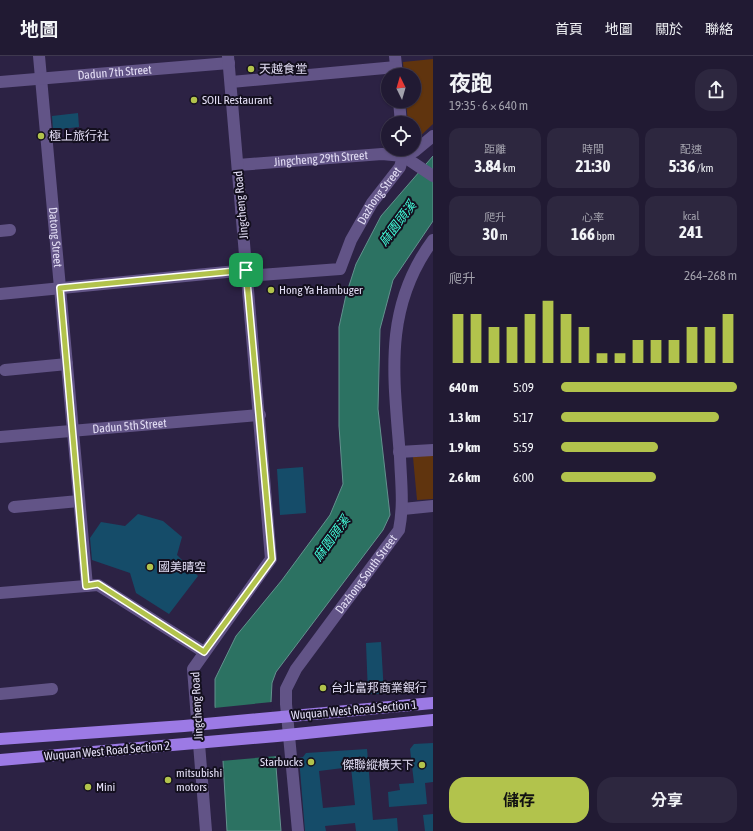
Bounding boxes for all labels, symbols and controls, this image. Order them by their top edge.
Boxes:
text: 地圖 [20,18,58,40]
text: 首頁 [555,21,583,37]
text: 地圖 [605,21,633,37]
text: 關於 [655,21,683,37]
text: 聯絡 [705,21,733,37]
street label: Dadun 7th Street [77,62,153,83]
place label: 天越食堂 [259,62,307,76]
marker: 天越食堂 [246,64,256,74]
north arrow [381,68,421,108]
map controls [381,68,421,156]
button: share [695,69,737,111]
text: 夜跑 [449,70,493,96]
place label: SOIL Restaurant [202,93,273,107]
marker: SOIL Restaurant [189,95,199,105]
text: 19:35 · 6 × 640 m [449,98,528,113]
button: locate [381,116,421,156]
place label: 極上旅行社 [49,129,109,143]
marker: 極上旅行社 [36,131,46,141]
text: 距離 [484,143,506,155]
text: 時間 [582,143,604,155]
text: 配速 [680,143,702,155]
street label: Jingcheng 29th Street [273,148,369,169]
text: 3.84 [474,156,501,176]
text: 21:30 [576,156,611,176]
text: 5:36 [669,156,696,176]
text: km [501,162,516,174]
text: /km [696,162,714,174]
street label: Dazhong Street [354,164,405,227]
street label: Jingcheng Road [231,170,251,240]
water label: 麻園頭溪 [376,196,420,249]
street label: Datong Street [46,207,65,268]
text: kcal [683,210,699,222]
text: 爬升 [484,211,506,223]
text: 心率 [582,211,604,223]
text: 241 [679,222,703,242]
text: 30 [482,224,498,244]
text: 166 [571,224,595,244]
text: m [498,230,508,242]
text: bpm [595,230,615,242]
pin [229,253,263,287]
icon: arrive [235,259,257,281]
text: 264–268 m [684,268,737,283]
text: 爬升 [449,271,475,286]
place label: Hong Ya Hambuger [279,283,363,297]
marker: Hong Ya Hambuger [266,285,276,295]
text: 640 m [449,380,478,395]
text: 5:09 [513,380,534,395]
text: 1.3 km [449,410,480,425]
text: 5:17 [513,410,534,425]
street label: Dadun 5th Street [92,416,168,436]
text: 1.9 km [449,440,480,455]
text: 5:59 [513,440,534,455]
text: 2.6 km [449,470,480,485]
text: 6:00 [513,470,534,485]
water label: 麻園頭溪 [310,511,354,564]
street label: Dazhong South Street [333,532,400,616]
place label: 國美晴空 [158,560,206,574]
marker: 國美晴空 [145,562,155,572]
street label: Jingcheng Road [188,671,206,741]
place label: 台北富邦商業銀行 [331,681,427,695]
marker: 台北富邦商業銀行 [318,683,328,693]
street label: Wuquan West Road Section 1 [290,697,418,722]
street label: Wuquan West Road Section 2 [43,739,171,763]
place label: Starbucks [260,755,303,769]
marker: Starbucks [306,757,316,767]
place label: 傑聯縱橫天下 [342,758,414,772]
marker: 傑聯縱橫天下 [417,760,427,770]
place label: mitsubishi motors [176,766,222,794]
marker: mitsubishi motors [163,775,173,785]
button: 儲存 [449,777,589,823]
button: 分享 [597,777,737,823]
place label: Mini [96,780,115,794]
marker: Mini [83,782,93,792]

